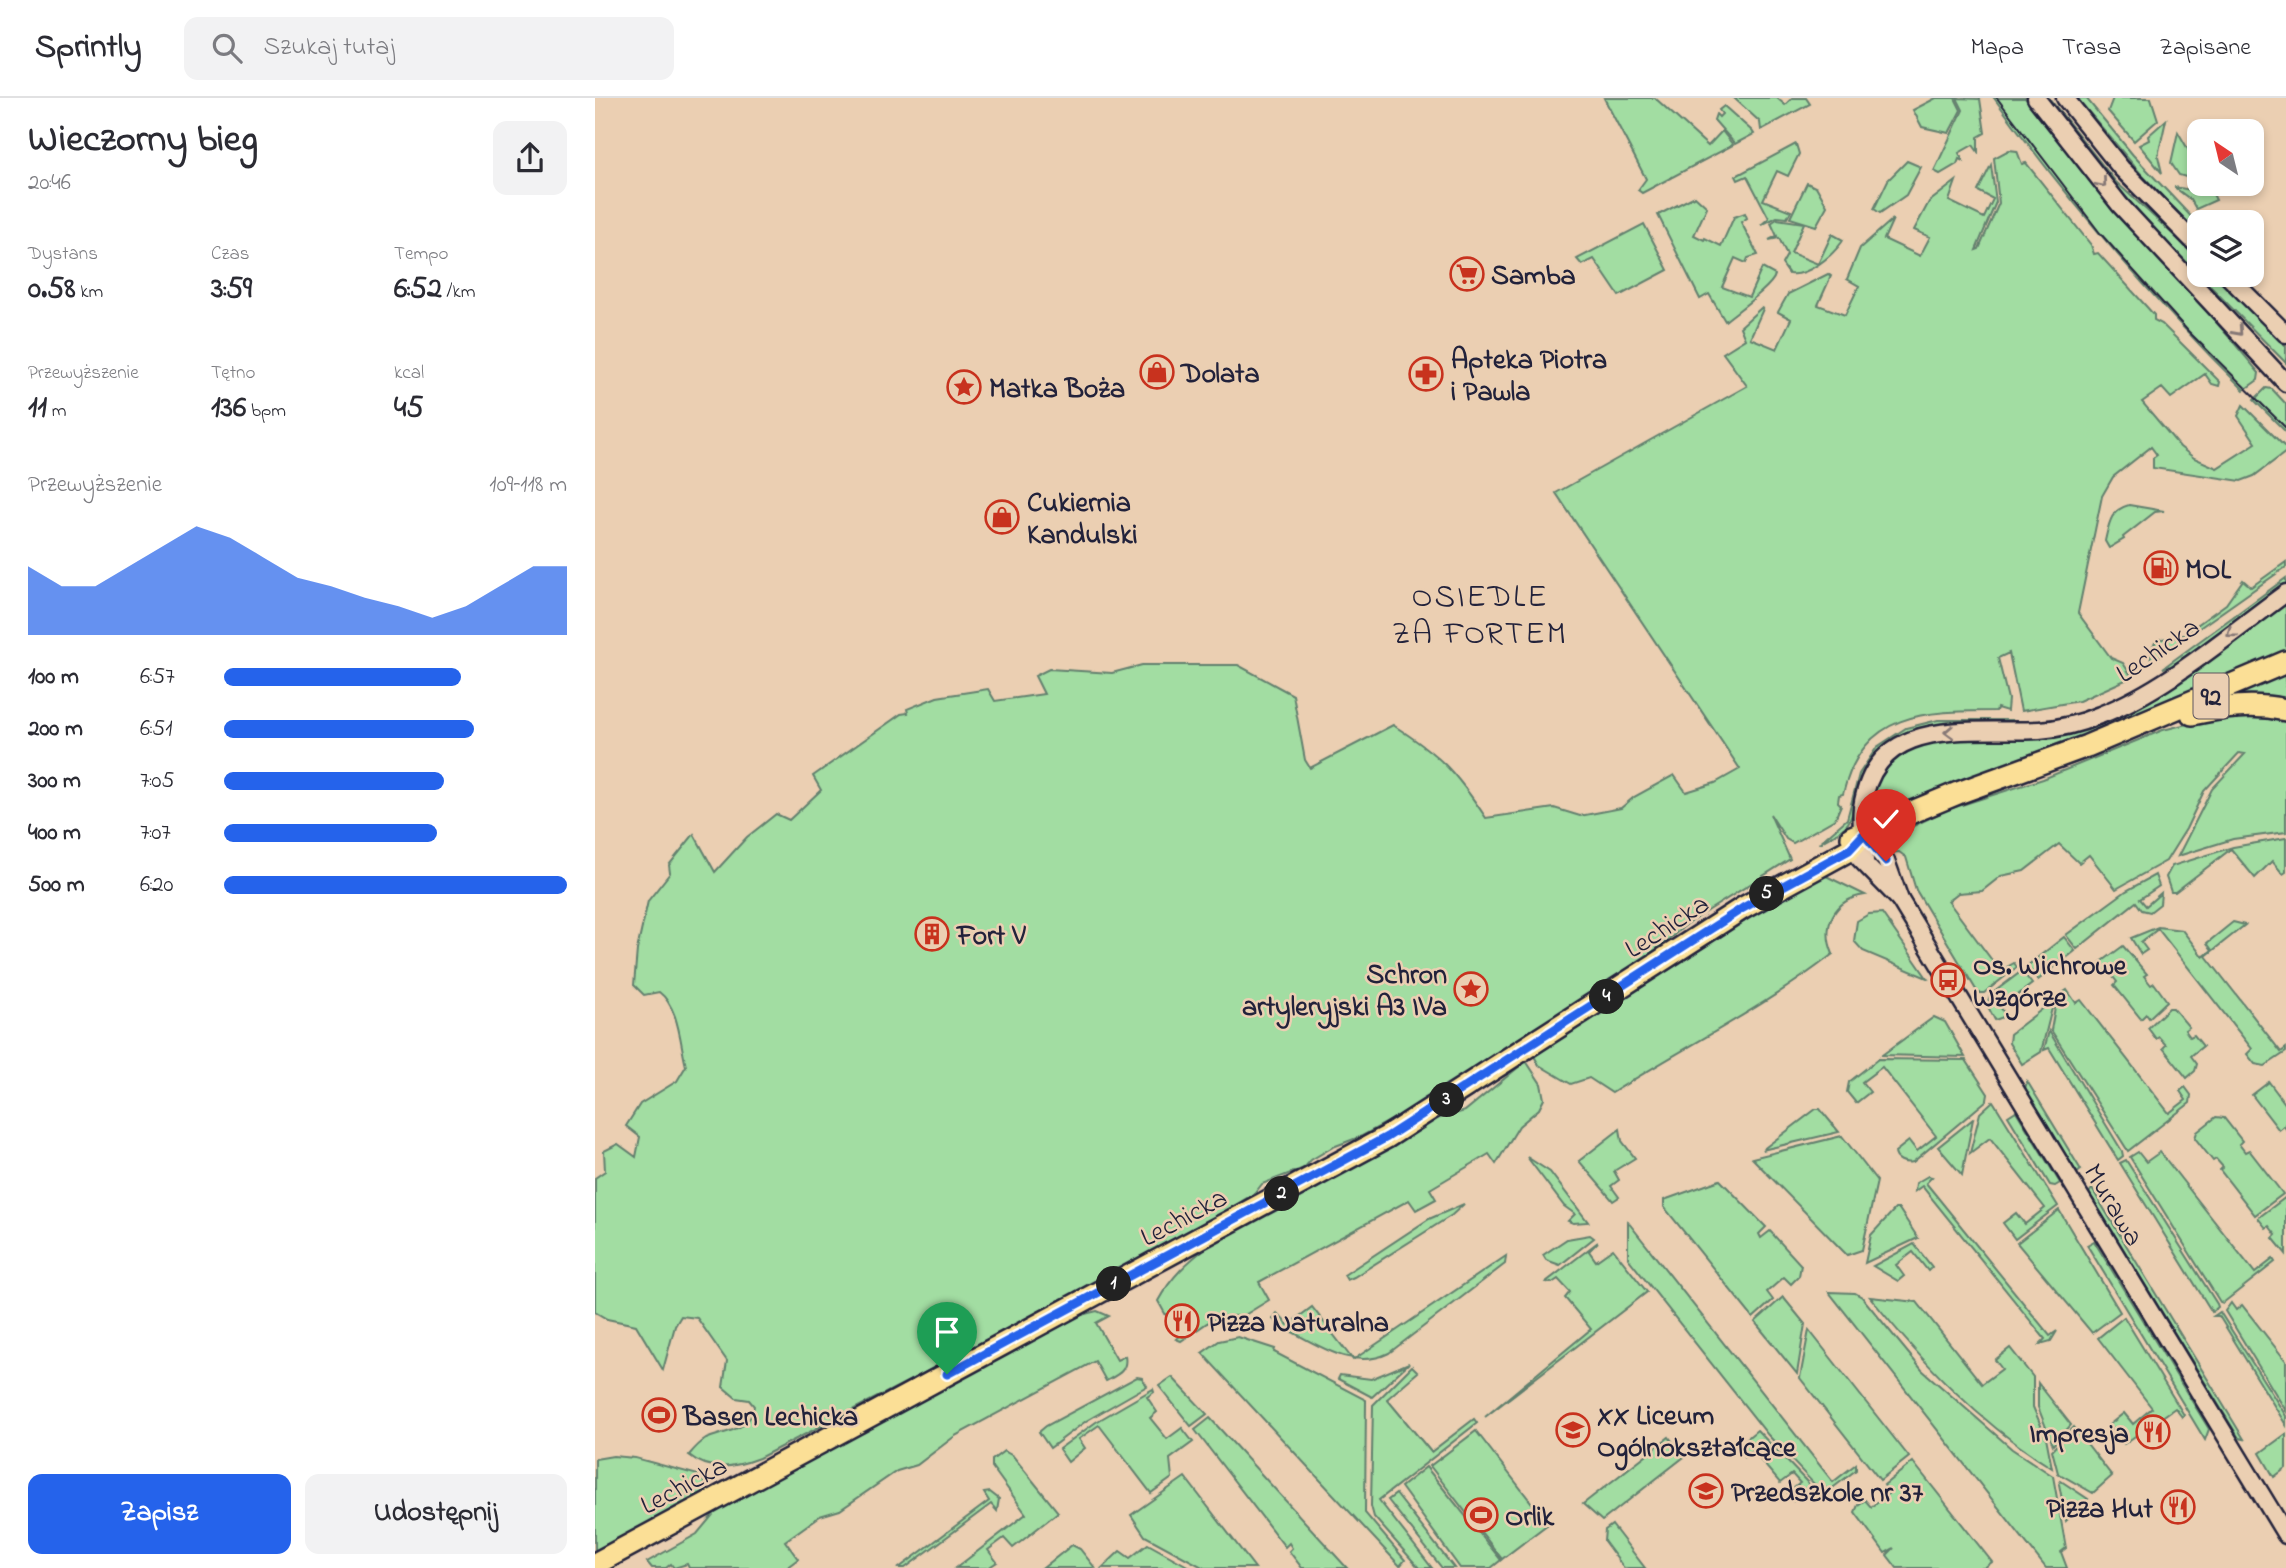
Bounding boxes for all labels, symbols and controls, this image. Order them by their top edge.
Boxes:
search box [184,17,674,80]
text: Sprintly [35,24,142,72]
icon: search [208,29,246,67]
text: Szukaj tutaj [264,29,395,67]
text: Mapa [1970,31,2024,66]
text: Trasa [2062,31,2121,66]
text: Zapisane [2159,31,2251,66]
text: Wieczorny bieg [28,113,258,169]
north arrow [2187,119,2265,196]
map controls [2187,119,2264,287]
button: share [493,121,567,195]
text: 20:46 [28,167,71,200]
one-way arrow [2094,175,2106,188]
button: layers [2187,210,2264,287]
text: Dystans [28,241,98,268]
text: Czas [211,241,249,268]
text: Tempo [394,241,448,268]
supermarket icon: Samba [1448,255,1486,293]
place label: Samba [1491,257,1576,298]
text: 0.58 [28,268,76,312]
text: 3:59 [211,268,252,312]
text: 6:52 [394,268,442,312]
text: km [76,279,103,306]
text: /km [442,279,476,306]
one-way arrow [2229,323,2242,336]
place label: Apteka Piotra i Pawla [1451,341,1607,414]
shop icon: Dolata [1138,353,1176,391]
place label: Dolata [1179,355,1260,396]
pharmacy icon: Apteka Piotra i Pawla [1407,355,1445,393]
text: Przewyższenie [28,360,139,387]
text: Tętno [211,360,255,387]
text: kcal [394,360,424,387]
place icon: Matka Boża [945,368,983,406]
place label: Matka Boża [989,370,1125,411]
text: 11 [28,387,47,431]
text: 136 [211,387,246,431]
text: 45 [394,387,424,431]
text: m [47,398,67,425]
text: bpm [246,398,286,425]
text: Przewyższenie [28,469,162,502]
text: 109–118 m [489,469,567,502]
place label: Cukiernia Kandulski [1027,484,1137,557]
shop icon: Cukiernia Kandulski [983,498,1021,536]
fuel station icon: MOL [2142,549,2180,587]
place label: MOL [2185,551,2231,592]
district label: OSIEDLE ZA FORTEM [1392,575,1568,659]
street label: Lechicka [2109,609,2209,695]
one-way arrow [2226,625,2238,637]
text: 100 m [28,661,79,694]
text: 6:57 [140,661,175,694]
road number: 92 [2193,674,2229,718]
text: 200 m [28,713,83,746]
text: 6:51 [140,713,173,746]
one-way arrow [1943,724,1954,739]
text: 300 m [28,765,81,798]
text: 7:05 [140,765,175,798]
pin [1856,789,1916,861]
icon: check [1867,800,1905,838]
text: 400 m [28,817,81,850]
text: 7:07 [140,817,171,850]
text: 500 m [28,869,85,902]
text: 6:20 [140,869,173,902]
pin: 5 [1749,876,1785,912]
text: 5 [1761,880,1772,907]
street label: Lechicka [1618,885,1718,971]
building icon: Fort V [913,915,951,953]
place label: Fort V [955,917,1026,958]
place label: Os. Wichrowe Wzgórze [1973,947,2128,1021]
place label: Schron artyleryjski A3 IVa [1242,956,1447,1029]
bus stop icon: Os. Wichrowe Wzgórze [1929,961,1967,999]
place icon: Schron artyleryjski A3 IVa [1452,970,1490,1008]
pin: 4 [1590,979,1625,1014]
text: 4 [1603,983,1610,1010]
pin: 3 [1429,1082,1465,1118]
text: 3 [1443,1086,1450,1113]
street label: Murawa [2071,1157,2153,1255]
pin: 2 [1265,1176,1299,1212]
street label: Lechicka [1134,1179,1236,1259]
text: 2 [1277,1180,1286,1207]
pin: 1 [1097,1266,1131,1302]
text: 1 [1110,1270,1117,1297]
pin [917,1302,977,1374]
restaurant icon: Pizza Naturalna [1163,1302,1201,1340]
place label: Pizza Naturalna [1207,1304,1389,1345]
icon: arrive [928,1313,966,1351]
sports icon: Basen Lechicka [640,1396,678,1434]
place label: XX Liceum Ogólnokształcące [1597,1397,1797,1471]
place label: Basen Lechicka [681,1398,858,1439]
school or university icon: XX Liceum Ogólnokształcące [1554,1411,1592,1449]
restaurant icon: Impresja [2134,1413,2172,1451]
place label: Impresja [2029,1415,2129,1456]
street label: Lechicka [634,1447,736,1527]
school or university icon: Przedszkole nr 37 [1687,1472,1725,1510]
button: Zapisz [28,1474,291,1554]
button: Udostępnij [305,1474,567,1554]
place label: Przedszkole nr 37 [1731,1474,1923,1515]
restaurant icon: Pizza Hut [2159,1488,2197,1526]
place label: Pizza Hut [2046,1490,2154,1531]
sports icon: Orlik [1462,1496,1500,1534]
place label: Orlik [1505,1498,1555,1539]

